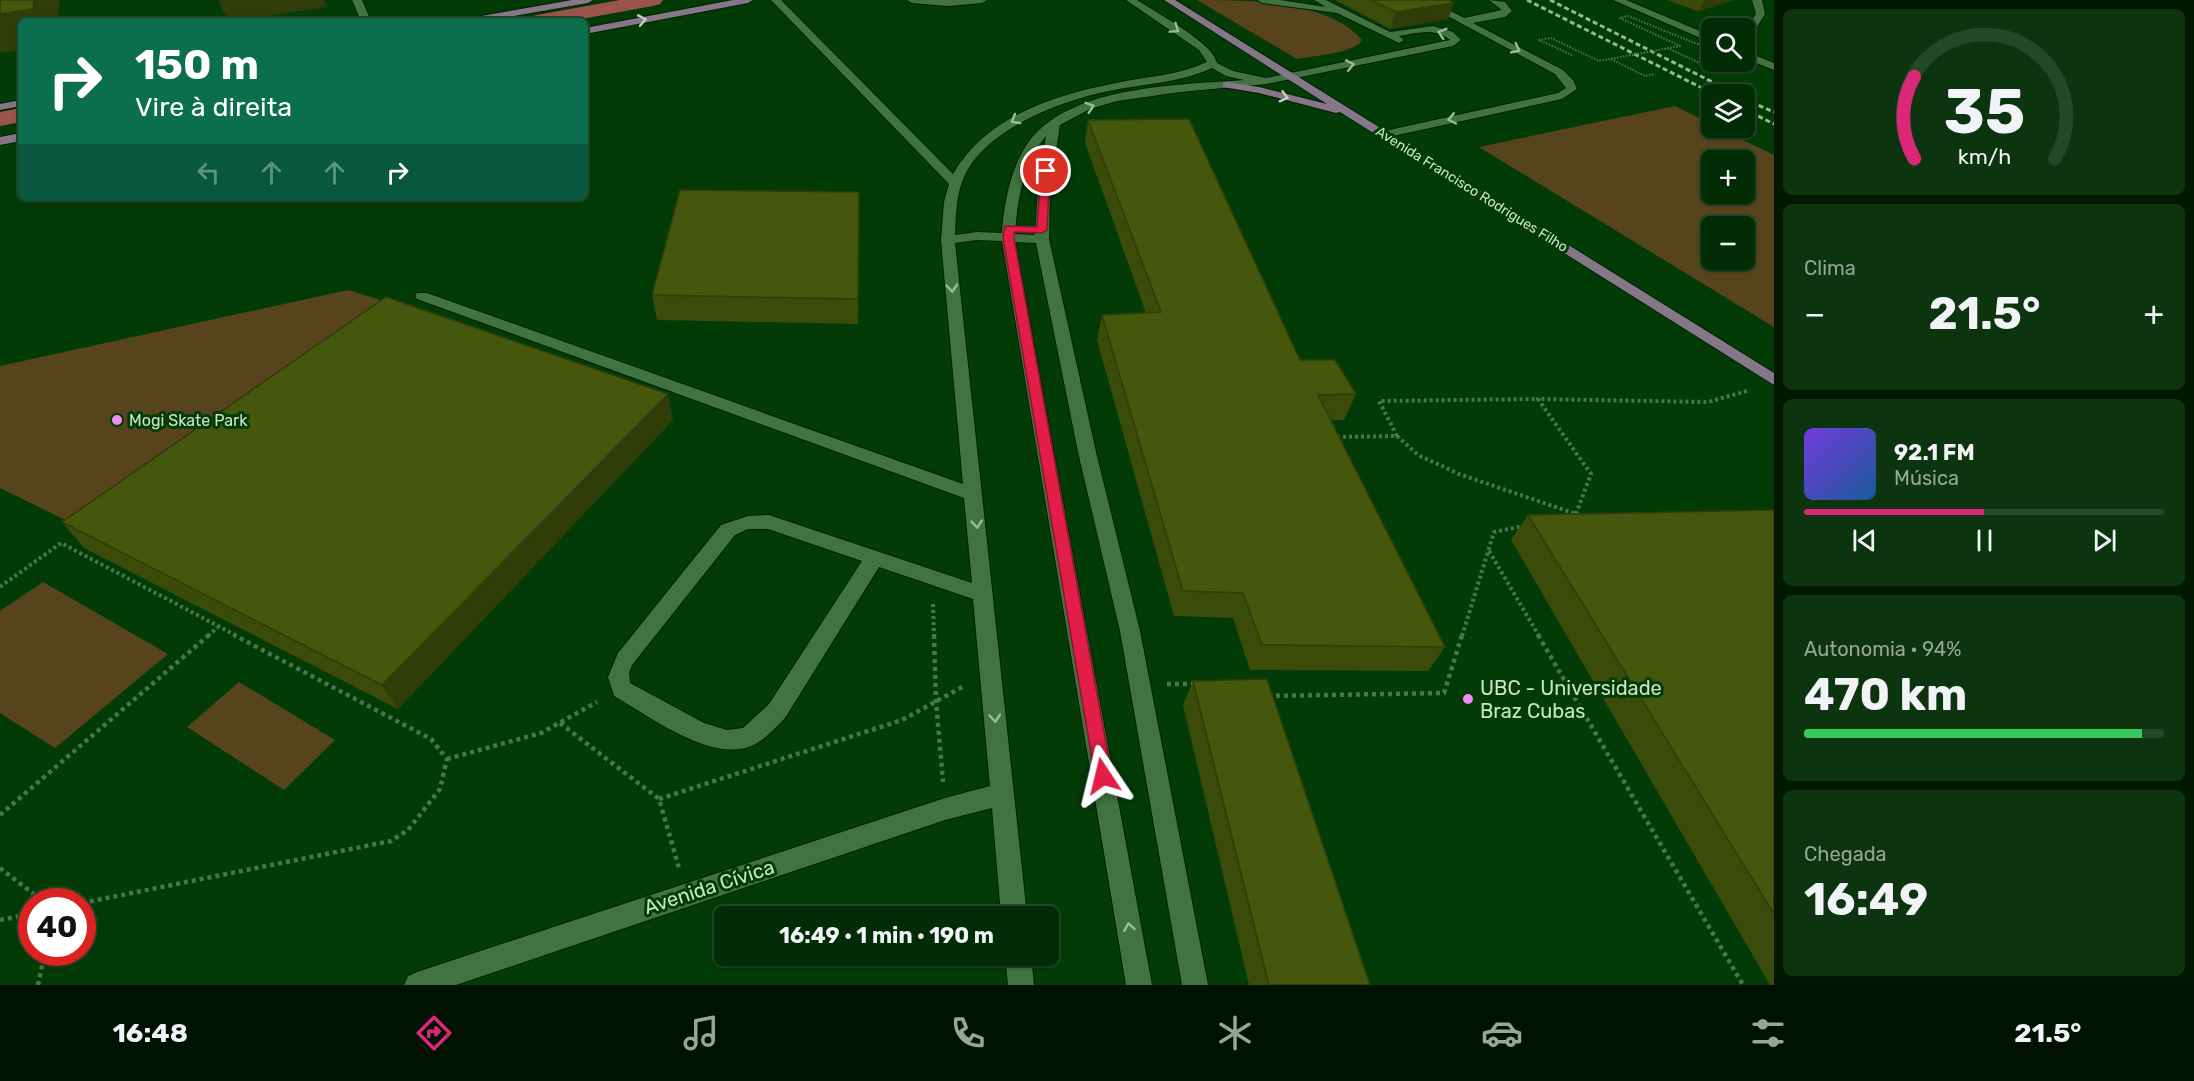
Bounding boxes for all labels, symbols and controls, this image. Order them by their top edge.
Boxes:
one-way arrow [637,14,647,27]
map controls [1701,18,1755,270]
button: search [1701,18,1755,72]
one-way arrow [1169,22,1180,33]
one-way arrow [1438,27,1448,40]
text: 150 m [135,40,259,90]
icon: right [36,42,114,120]
one-way arrow [1509,42,1520,53]
one-way arrow [1345,59,1355,72]
text: 35 [1943,75,2025,149]
button: layers [1701,84,1755,138]
one-way arrow [1278,90,1289,102]
text: Vire à direita [135,91,292,123]
one-way arrow [1084,102,1095,114]
one-way arrow [1011,112,1021,124]
one-way arrow [1448,112,1458,125]
street label: Avenida Francisco Rodrigues Filho [1373,123,1571,256]
text: km/h [1957,144,2011,169]
pin [1020,145,1071,196]
button: + [1701,150,1755,204]
icon: arrive [1029,154,1062,187]
icon: left [192,156,225,189]
icon: ahead [255,156,288,189]
icon: ahead [318,156,351,189]
icon: right [381,156,414,189]
button: − [1701,216,1755,270]
text: Clima [1804,256,1856,280]
one-way arrow [945,283,958,293]
text: 21.5° [1928,287,2040,340]
text: − [1804,294,1825,333]
text: + [2143,294,2164,333]
place label: Mogi Skate Park [129,411,248,430]
marker: Mogi Skate Park [110,413,124,427]
text: 92.1 FM [1894,439,1975,466]
text: Música [1894,466,1959,490]
one-way arrow [970,519,982,528]
icon: previous [1848,524,1881,557]
icon: pause [1968,524,2001,557]
icon: next [2088,524,2121,557]
text: Autonomia · 94% [1804,637,1961,661]
text: 470 km [1804,668,1967,721]
place label: UBC - Universidade Braz Cubas [1480,676,1662,723]
marker: UBC - Universidade Braz Cubas [1461,692,1475,706]
one-way arrow [988,713,1001,722]
position arrow [1071,744,1135,808]
text: Chegada [1804,842,1887,866]
street label: Avenida Cívica [641,855,777,919]
text: 16:49 [1804,873,1928,926]
speed limit sign: 40 [18,888,96,966]
text: 16:49 · 1 min · 190 m [779,922,994,949]
one-way arrow [1124,923,1136,932]
icon: directions [413,1012,455,1054]
icon: music [680,1012,722,1054]
icon: phone [947,1012,989,1054]
icon: climate [1214,1012,1256,1054]
icon: car [1481,1012,1523,1054]
icon: filters [1747,1012,1789,1054]
text: 16:48 [112,1017,188,1049]
text: 21.5° [2014,1017,2081,1049]

